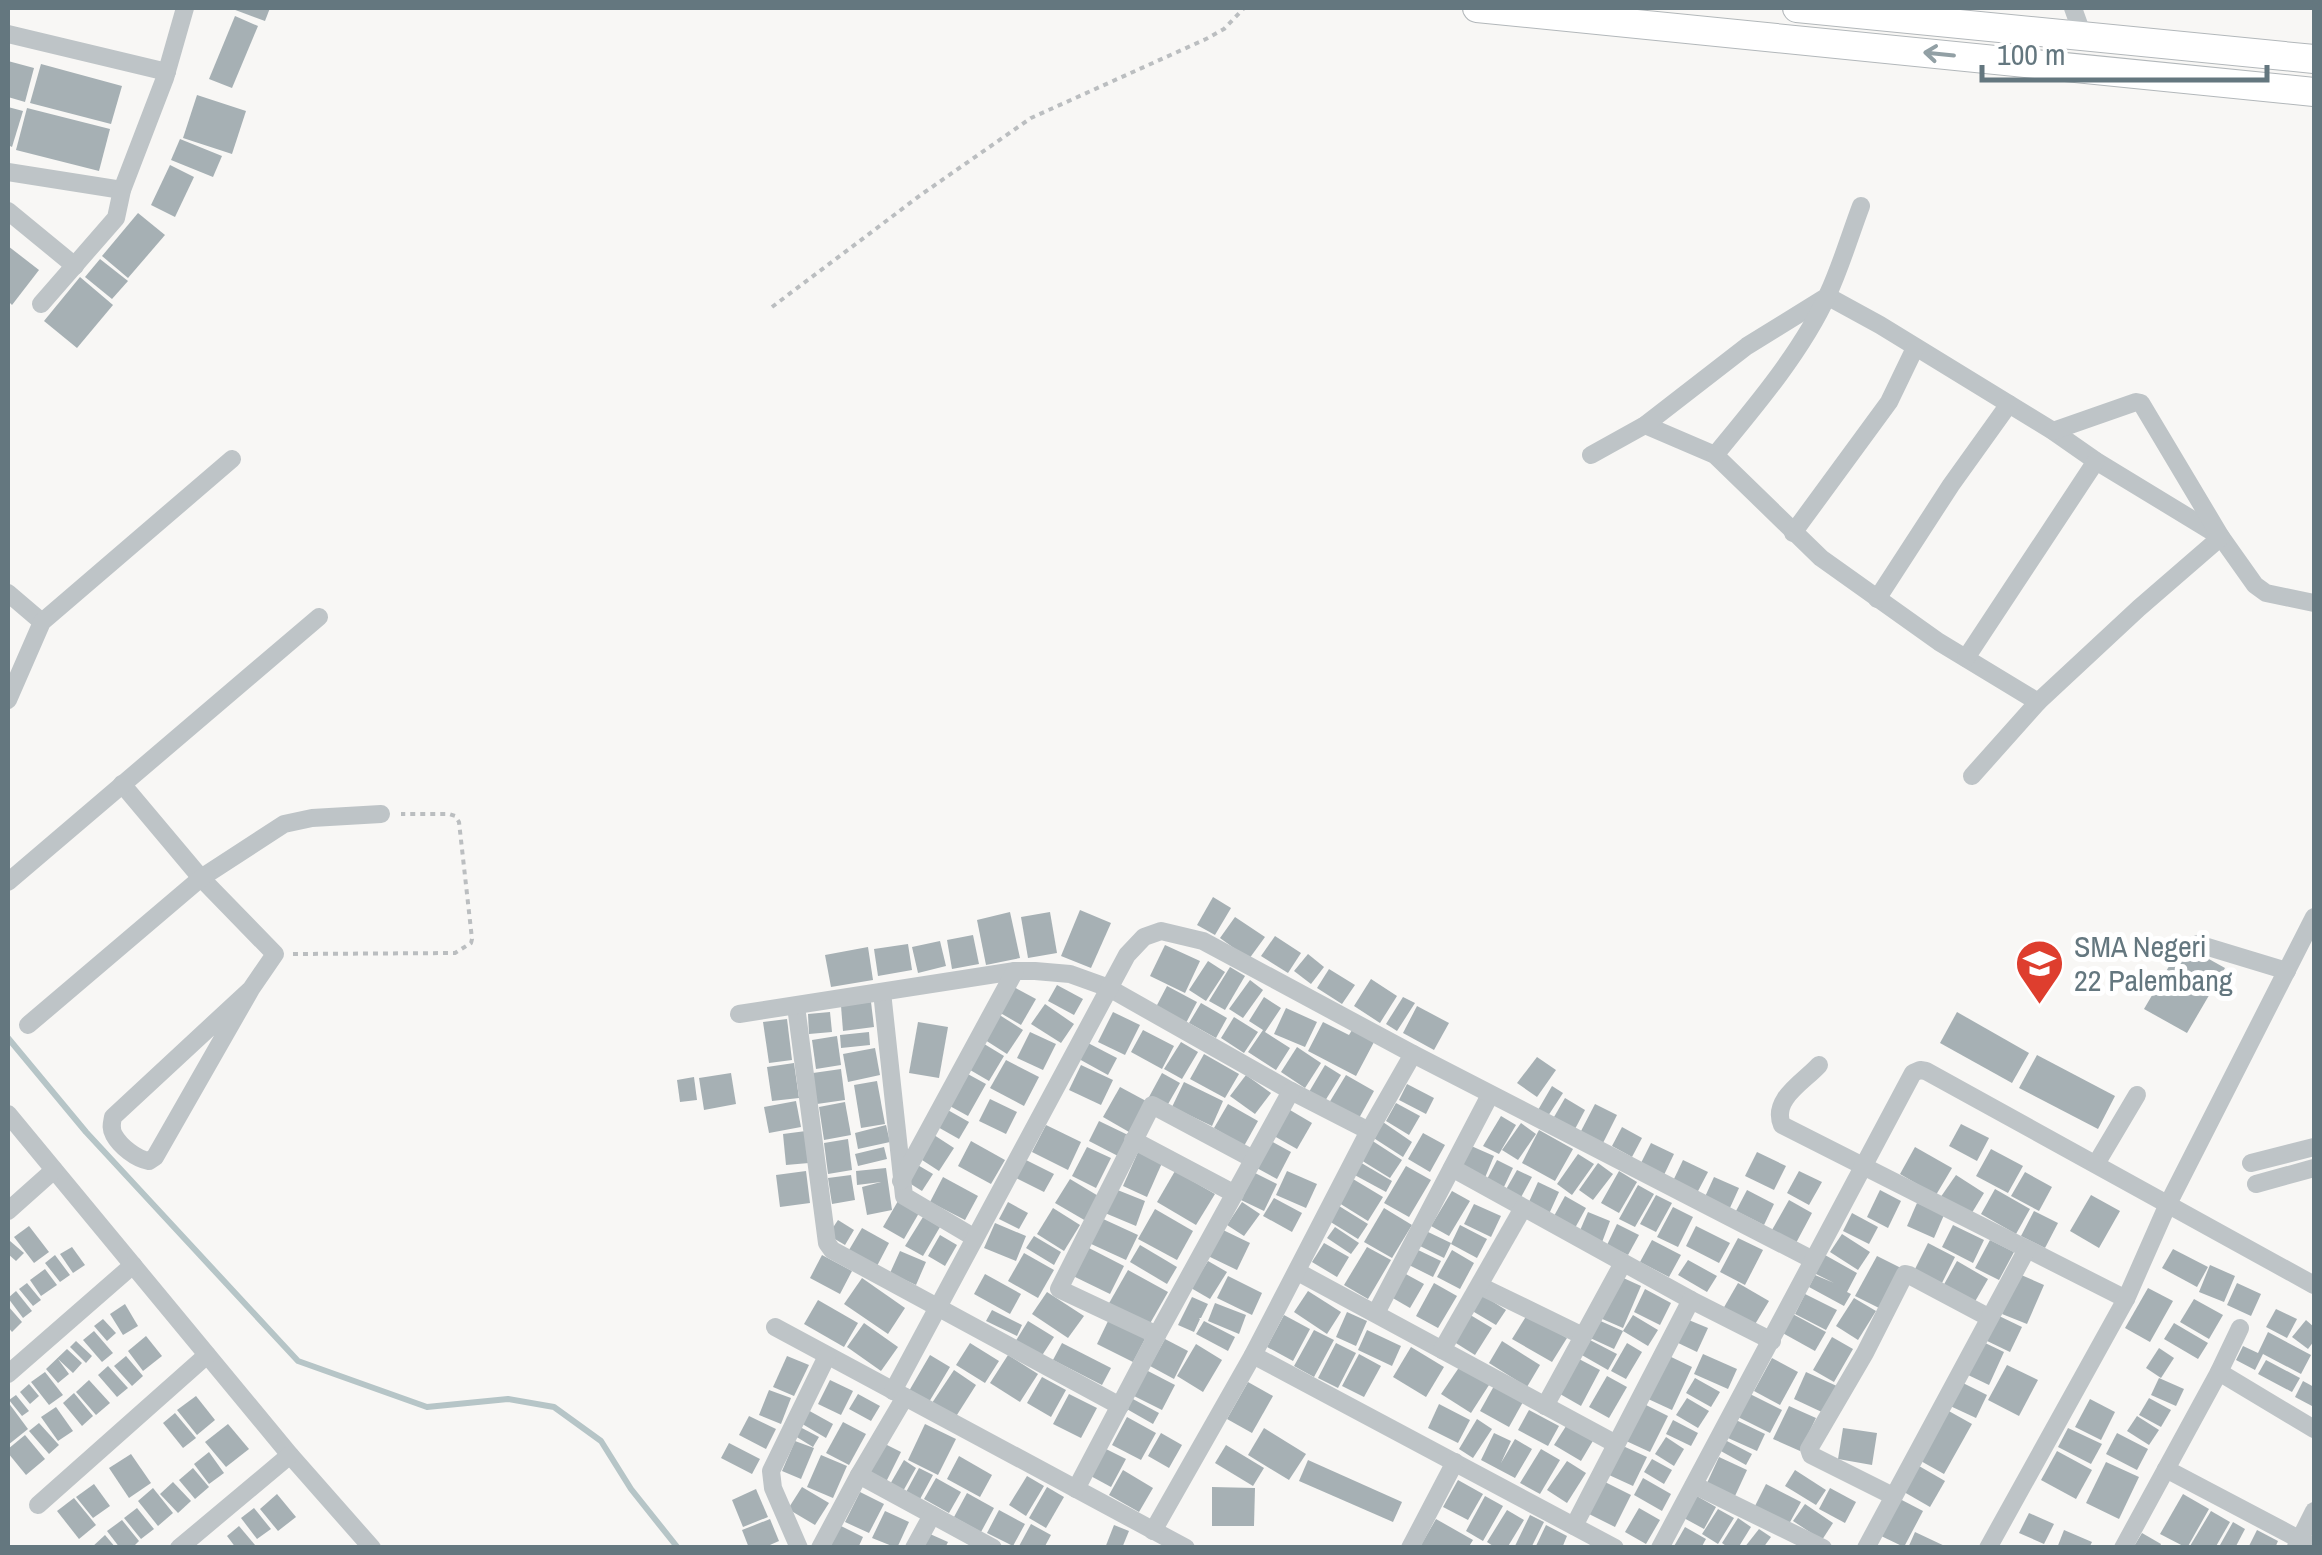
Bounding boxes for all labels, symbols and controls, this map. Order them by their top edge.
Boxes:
scale bar [1982,20,2267,82]
text: 100 m [1997,34,2065,74]
one-way arrow [1923,44,1955,63]
place label: SMA Negeri 22 Palembang [2074,926,2233,1000]
school or university icon: SMA Negeri 22 Palembang [2013,938,2065,1006]

